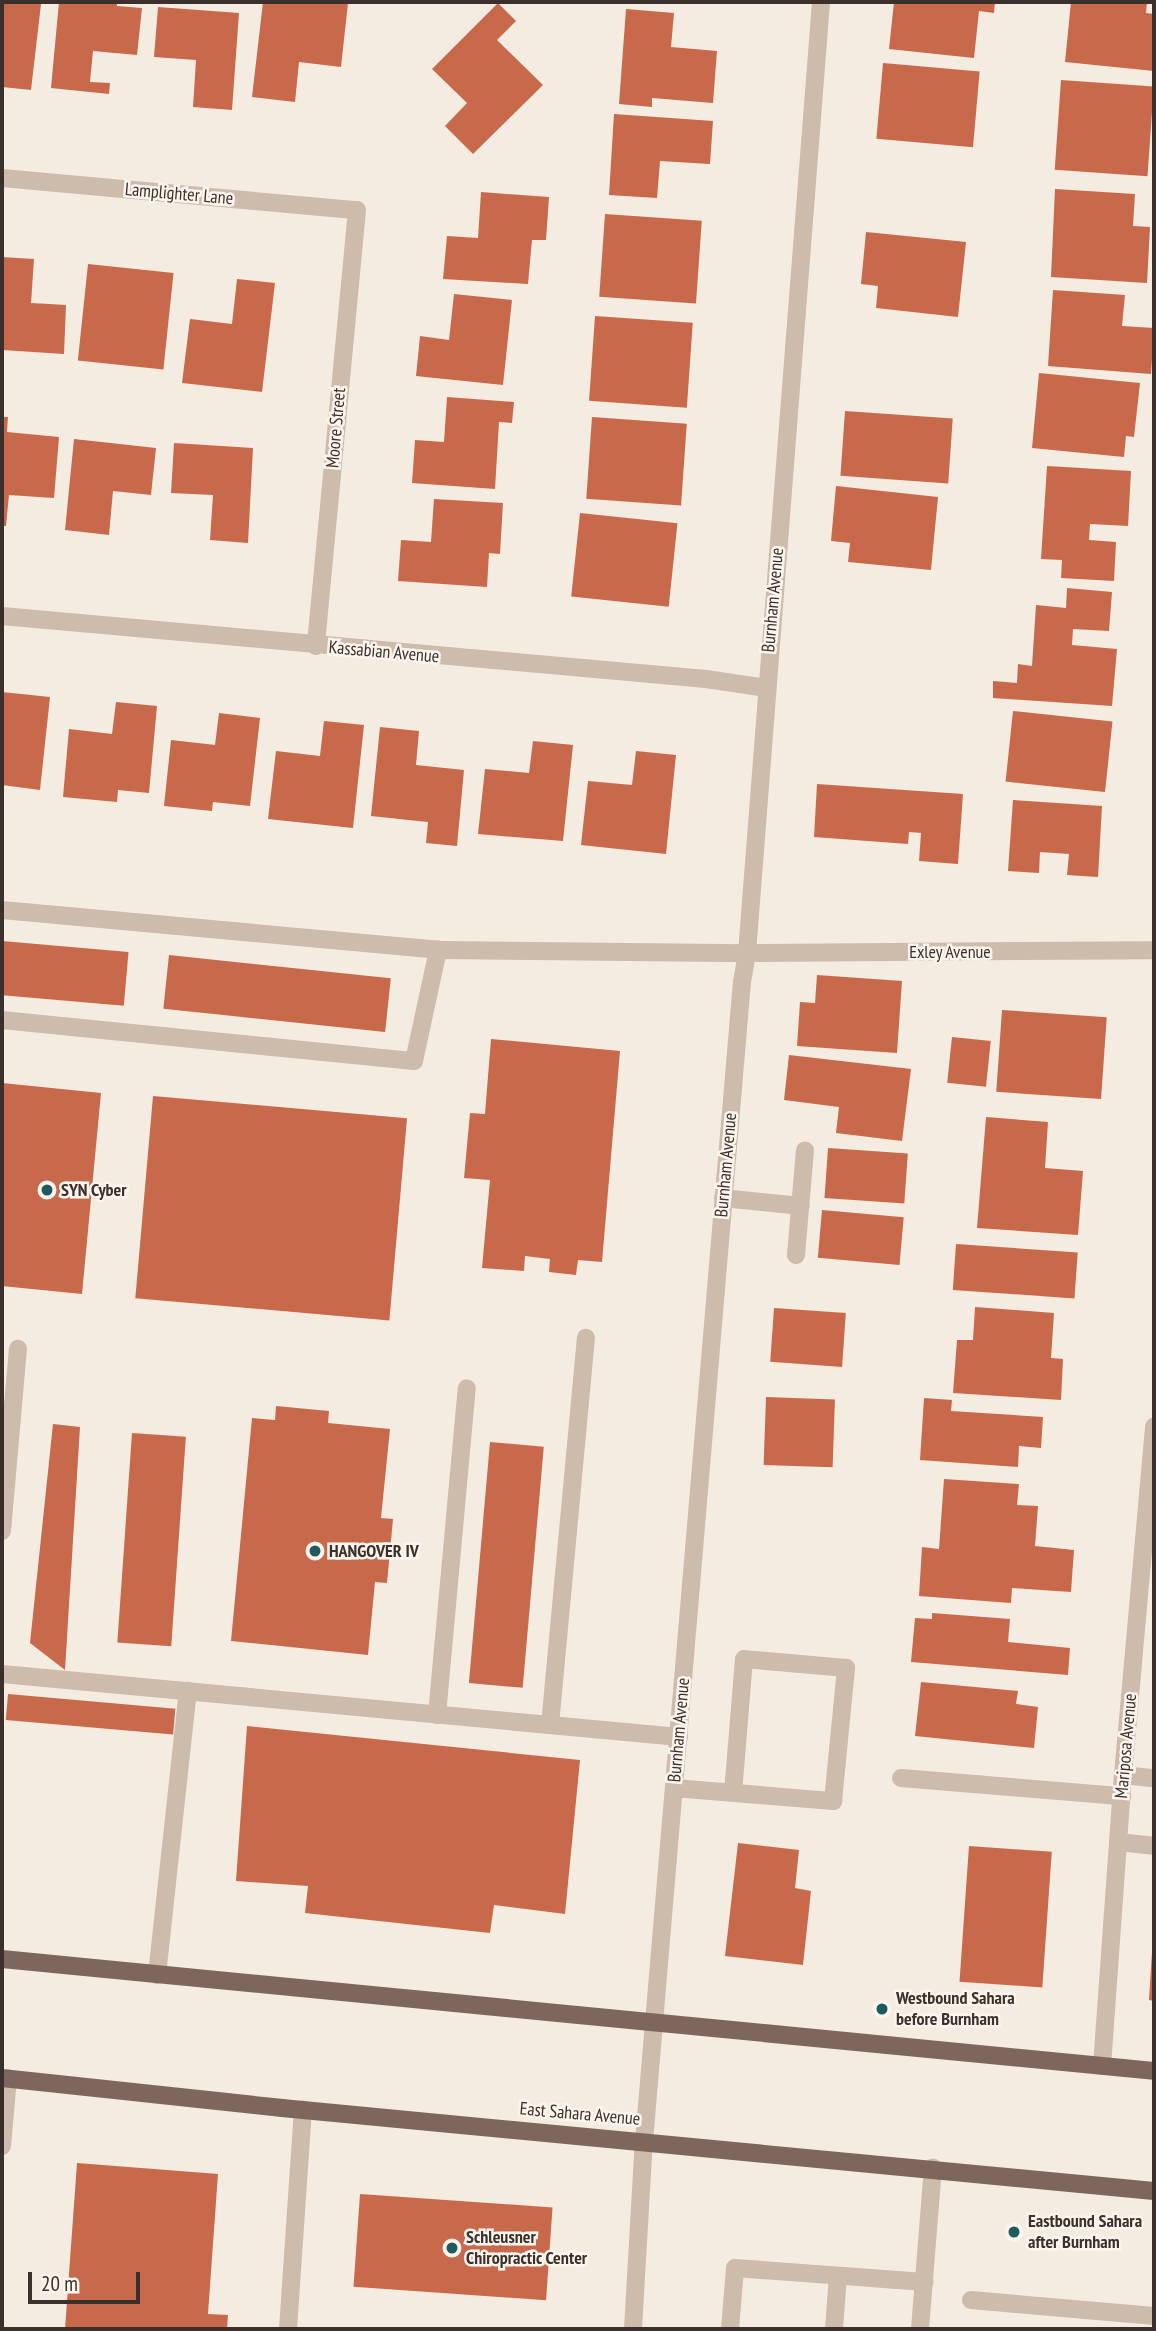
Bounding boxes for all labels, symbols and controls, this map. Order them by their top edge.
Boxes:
street label: Lamplighter Lane [124,179,234,209]
street label: Moore Street [322,387,350,469]
street label: Burnham Avenue [758,547,788,653]
street label: Kassabian Avenue [328,636,440,668]
street label: Exley Avenue [909,941,991,963]
street label: Burnham Avenue [711,1112,741,1218]
place label: SYN Cyber [61,1179,127,1201]
marker: SYN Cyber [39,1182,55,1198]
place label: HANGOVER IV [329,1540,419,1562]
marker: HANGOVER IV [307,1543,323,1559]
street label: Burnham Avenue [664,1677,694,1783]
street label: Mariposa Avenue [1111,1692,1141,1800]
place label: Westbound Sahara before Burnham [896,1988,1015,2030]
marker: Westbound Sahara before Burnham [874,2001,890,2017]
street label: East Sahara Avenue [519,2098,641,2130]
place label: Eastbound Sahara after Burnham [1028,2211,1142,2254]
marker: Eastbound Sahara after Burnham [1006,2224,1022,2240]
place label: Schleusner Chiropractic Center [466,2227,588,2270]
marker: Schleusner Chiropractic Center [444,2240,460,2256]
scale bar [32,2258,144,2302]
text: 20 m [41,2270,78,2297]

